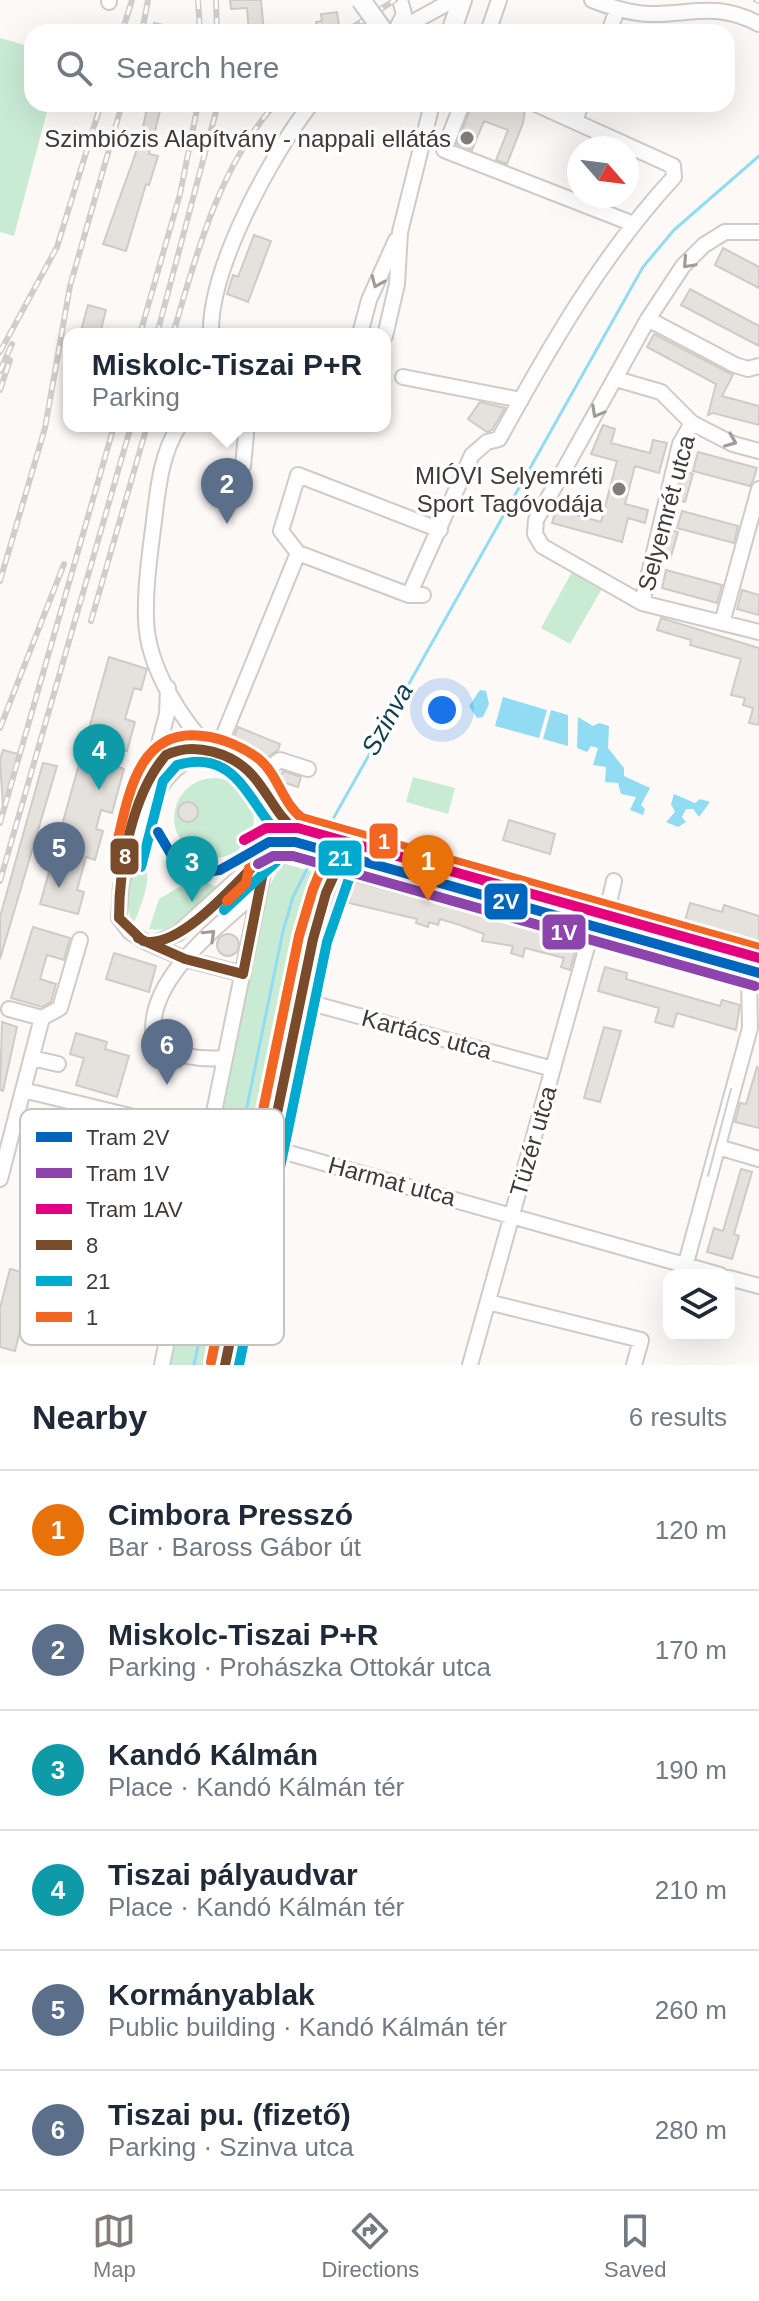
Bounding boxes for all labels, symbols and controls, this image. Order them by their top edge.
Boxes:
search box [24,24,735,112]
icon: search [52,46,96,90]
text: Search here [116,51,279,84]
place label: Szimbiózis Alapítvány - nappali ellátás [44,125,451,152]
marker: Szimbiózis Alapítvány - nappali ellátás [458,129,476,147]
north arrow [567,136,639,208]
one-way arrow [683,253,697,268]
one-way arrow [370,274,386,288]
popup [63,328,391,432]
text: Miskolc-Tiszai P+R [92,348,362,381]
text: Parking [92,382,180,412]
one-way arrow [591,403,607,418]
street label: Selyemrét utca [632,432,700,594]
one-way arrow [722,432,737,448]
pin: 2 [201,458,253,524]
place label: MIÓVI Selyemréti Sport Tagóvodája [415,462,604,517]
marker: MIÓVI Selyemréti Sport Tagóvodája [610,480,628,498]
water label: Szinva [355,678,419,760]
your location [422,690,462,730]
pin: 4 [73,724,125,790]
pin: 5 [33,822,85,888]
line badge: 1 [368,822,399,860]
text: 1 [378,829,390,854]
pin: 1 [402,835,454,901]
pin: 3 [166,836,218,902]
line badge: 8 [109,837,140,876]
line badge: 21 [317,839,363,877]
text: 8 [119,844,131,869]
text: 21 [328,846,352,871]
line badge: 2V [483,882,529,921]
text: 2V [493,889,520,914]
line badge: 1V [541,913,587,951]
text: 1V [551,920,578,945]
one-way arrow [201,929,215,944]
street label: Kartács utca [359,1004,496,1064]
pin: 6 [141,1019,193,1085]
street label: Tüzér utca [504,1082,562,1199]
legend [20,1109,284,1345]
text: Tram 2V [86,1125,170,1150]
street label: Harmat utca [325,1151,459,1211]
text: Tram 1V [86,1161,170,1186]
text: Tram 1AV [86,1197,183,1222]
text: 8 [86,1233,98,1258]
text: 21 [86,1269,110,1294]
map controls [663,1269,735,1341]
button: layers [663,1269,735,1341]
text: 1 [86,1305,98,1330]
text: Nearby [32,1398,147,1436]
text: 6 results [629,1402,727,1432]
text: Cimbora Presszó [108,1498,353,1531]
text: 1 [51,1515,65,1545]
text: 120 m [655,1515,727,1545]
text: Bar · Baross Gábor út [108,1532,361,1562]
text: Miskolc-Tiszai P+R [108,1618,378,1651]
text: 2 [51,1635,65,1665]
text: 170 m [655,1635,727,1665]
text: Parking · Prohászka Ottokár utca [108,1652,491,1682]
text: Kandó Kálmán [108,1738,318,1771]
text: 3 [51,1755,65,1785]
text: 190 m [655,1755,727,1785]
text: Place · Kandó Kálmán tér [108,1772,404,1802]
text: Tiszai pályaudvar [108,1858,358,1891]
text: 4 [51,1875,65,1905]
text: 210 m [655,1875,727,1905]
text: Place · Kandó Kálmán tér [108,1892,404,1922]
text: Kormányablak [108,1978,315,2011]
text: 5 [51,1995,65,2025]
text: 260 m [655,1995,727,2025]
text: Public building · Kandó Kálmán tér [108,2012,507,2042]
text: Tiszai pu. (fizető) [108,2098,351,2131]
text: 6 [51,2115,65,2145]
text: 280 m [655,2115,727,2145]
text: Parking · Szinva utca [108,2132,354,2162]
tab: Map [92,2209,136,2283]
tab: Directions [321,2209,419,2283]
tab: Saved [604,2209,667,2283]

